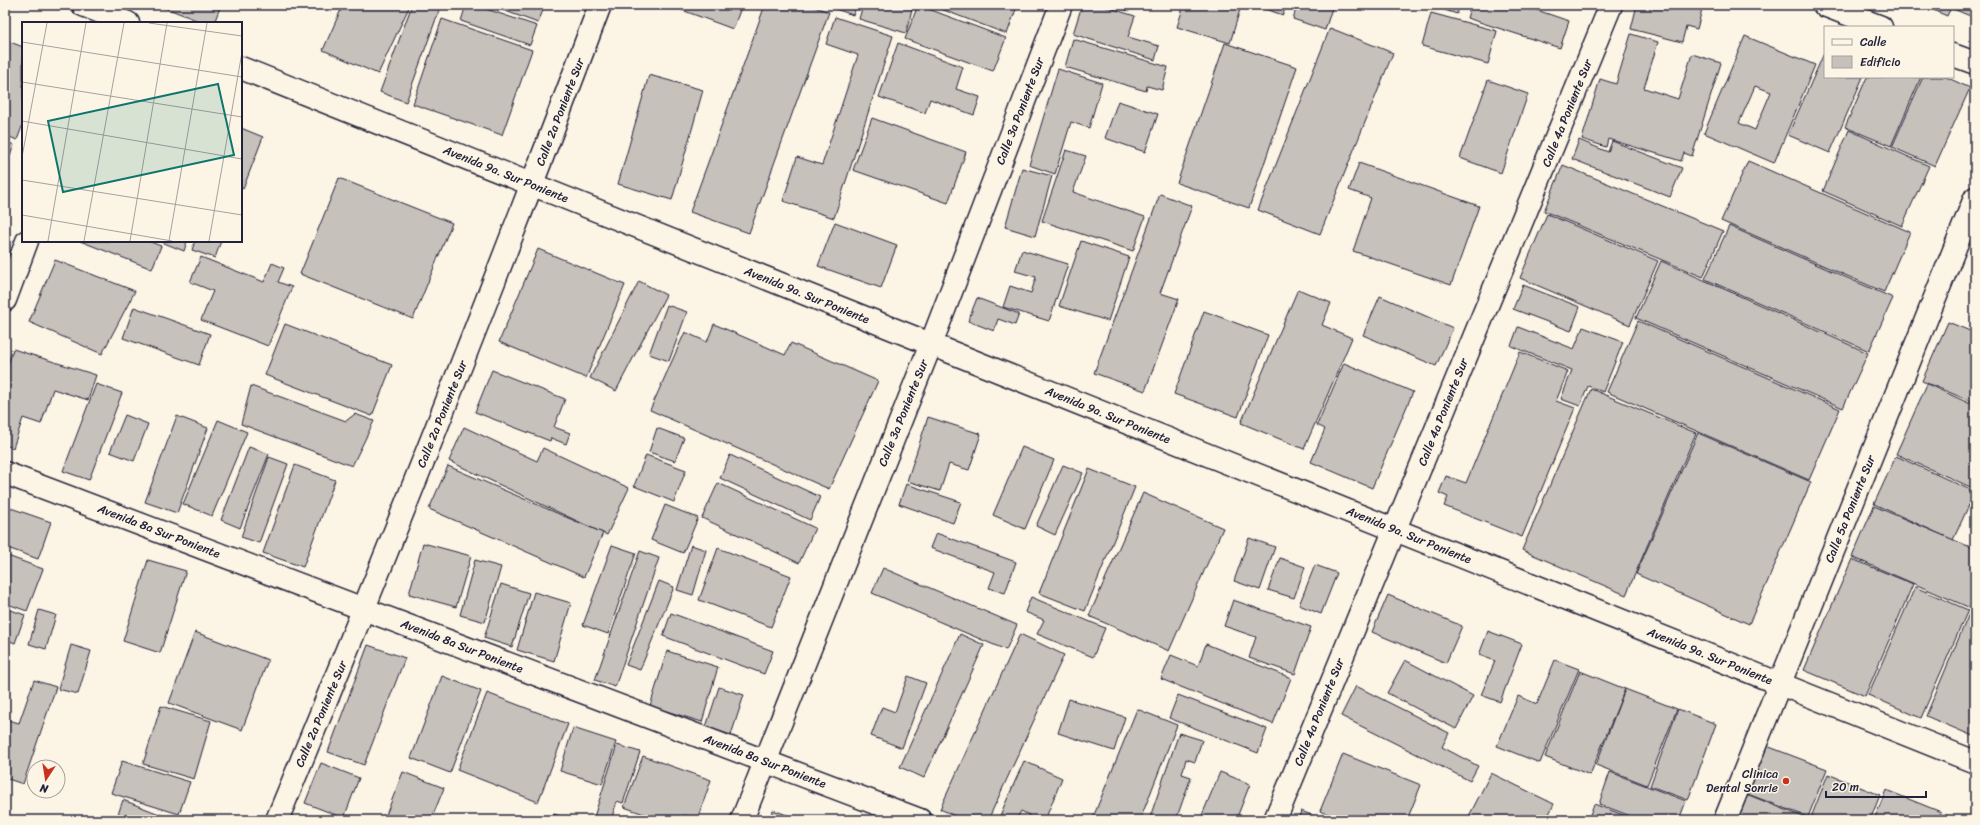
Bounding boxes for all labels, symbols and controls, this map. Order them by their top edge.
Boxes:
inset map [22,22,242,242]
legend [1824,26,1954,78]
text: Calle [1860,31,1887,53]
text: Edificio [1860,51,1900,73]
street label: Calle 3a Poniente Sur [989,53,1051,168]
street label: Calle 2a Poniente Sur [529,54,591,169]
street label: Calle 4a Poniente Sur [1535,55,1599,170]
street label: Avenida 9a. Sur Poniente [439,138,572,209]
street label: Avenida 9a. Sur Poniente [740,259,873,330]
street label: Calle 4a Poniente Sur [1411,354,1475,469]
street label: Calle 3a Poniente Sur [871,355,935,470]
street label: Calle 2a Poniente Sur [410,356,474,471]
street label: Avenida 9a. Sur Poniente [1041,379,1174,450]
street label: Calle 5a Poniente Sur [1818,451,1882,566]
street label: Avenida 8a Sur Poniente [94,497,224,565]
street label: Avenida 9a. Sur Poniente [1342,499,1475,570]
street label: Avenida 8a Sur Poniente [397,612,527,680]
street label: Avenida 9a. Sur Poniente [1643,620,1776,691]
street label: Calle 4a Poniente Sur [1287,654,1351,769]
street label: Calle 2a Poniente Sur [289,656,354,771]
street label: Avenida 8a Sur Poniente [700,727,830,795]
north arrow [26,759,66,799]
place label: Clinica Dental Sonrie [1706,763,1778,799]
scale bar [1826,773,1926,799]
marker: Clinica Dental Sonrie [1781,776,1791,786]
text: 20 m [1832,776,1859,798]
text: N [38,778,51,799]

